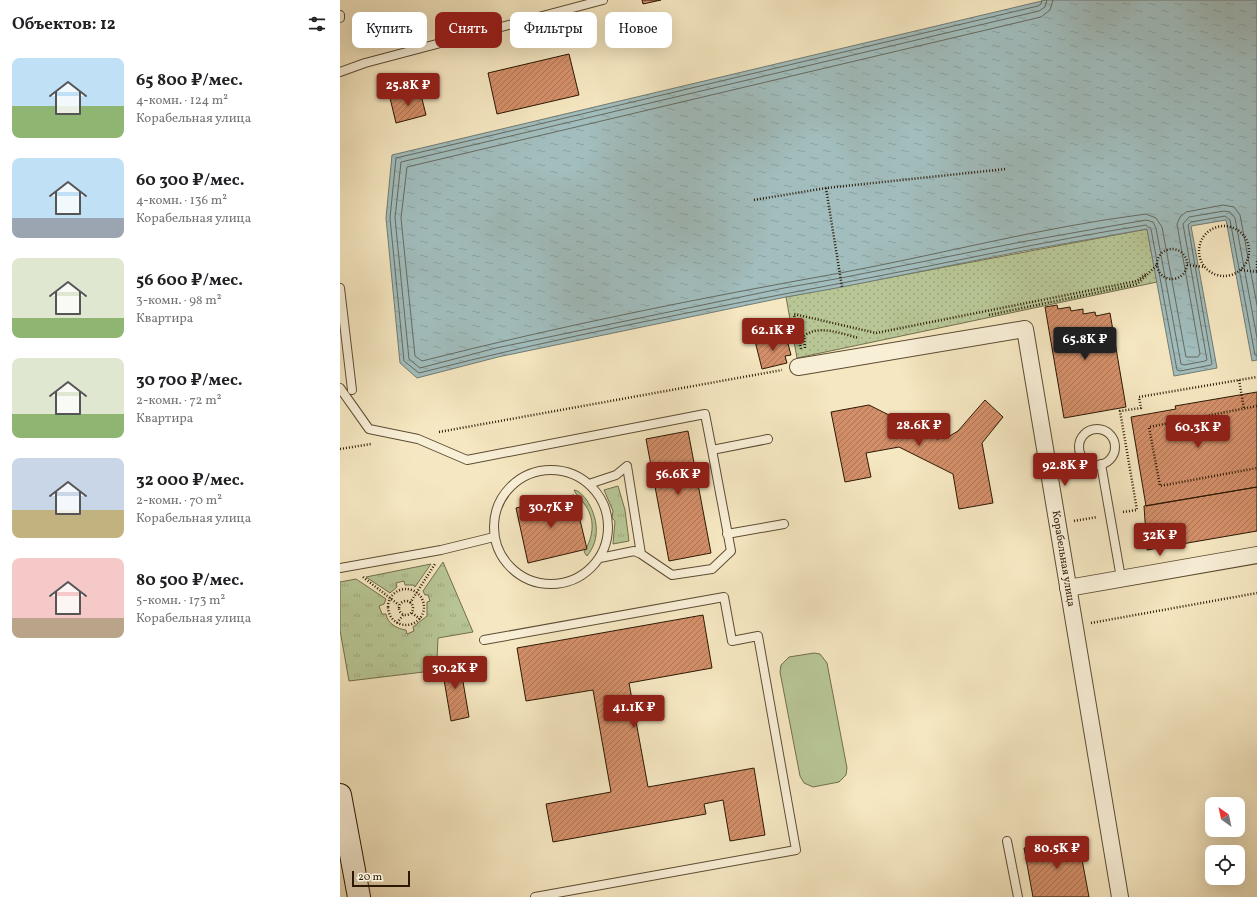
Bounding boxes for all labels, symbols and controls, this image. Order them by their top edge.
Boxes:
chip: Купить [352,12,427,48]
chip: Снять [435,12,502,48]
chip: Фильтры [510,12,597,48]
chip: Новое [605,12,672,48]
text: Объектов: 12 [12,13,116,36]
icon: filters [306,13,328,35]
text: 65 800 ₽/мес. [136,69,243,92]
pin: 25.8K ₽ [371,73,445,107]
icon: home [44,74,92,122]
text: 25.8K ₽ [386,77,430,95]
text: 4-комн. · 124 m² [136,92,228,110]
text: Корабельная улица [136,110,251,128]
text: 60 300 ₽/мес. [136,169,244,192]
icon: home [44,174,92,222]
text: 4-комн. · 136 m² [136,192,227,210]
text: Корабельная улица [136,210,251,228]
text: 56 600 ₽/мес. [136,269,243,292]
icon: home [44,274,92,322]
text: 3-комн. · 98 m² [136,292,221,310]
text: Квартира [136,310,193,328]
pin: 62.1K ₽ [736,318,810,352]
text: 62.1K ₽ [751,322,795,340]
pin: 65.8K ₽ [1048,327,1122,361]
text: 65.8K ₽ [1062,331,1108,349]
text: 30 700 ₽/мес. [136,369,243,392]
icon: home [44,374,92,422]
text: 2-комн. · 72 m² [136,392,221,410]
text: Квартира [136,410,193,428]
pin: 28.6K ₽ [882,413,956,447]
pin: 60.3K ₽ [1161,415,1235,449]
text: 28.6K ₽ [896,417,942,435]
text: 60.3K ₽ [1175,419,1221,437]
pin: 92.8K ₽ [1028,453,1102,487]
text: 92.8K ₽ [1042,457,1088,475]
pin: 56.6K ₽ [641,462,715,496]
text: 56.6K ₽ [655,466,701,484]
text: 32 000 ₽/мес. [136,469,244,492]
icon: home [44,474,92,522]
text: 2-комн. · 70 m² [136,492,222,510]
pin: 30.7K ₽ [514,495,588,529]
text: 30.7K ₽ [529,499,573,517]
street label: Корабельная улица [1048,509,1079,609]
text: Корабельная улица [136,510,251,528]
pin: 32K ₽ [1132,523,1188,557]
text: 32K ₽ [1143,527,1177,545]
text: 80 500 ₽/мес. [136,569,244,592]
icon: home [44,574,92,622]
text: 5-комн. · 173 m² [136,592,225,610]
text: Корабельная улица [136,610,251,628]
pin: 30.2K ₽ [418,656,492,690]
text: 30.2K ₽ [432,660,478,678]
pin: 41.1K ₽ [597,695,671,729]
text: 41.1K ₽ [613,699,655,717]
north arrow [1205,797,1245,837]
map controls [1205,797,1245,885]
pin: 80.5K ₽ [1020,836,1094,870]
text: 80.5K ₽ [1034,840,1080,858]
button: locate [1205,845,1245,885]
scale bar [352,869,410,888]
text: 20 m [358,870,382,885]

